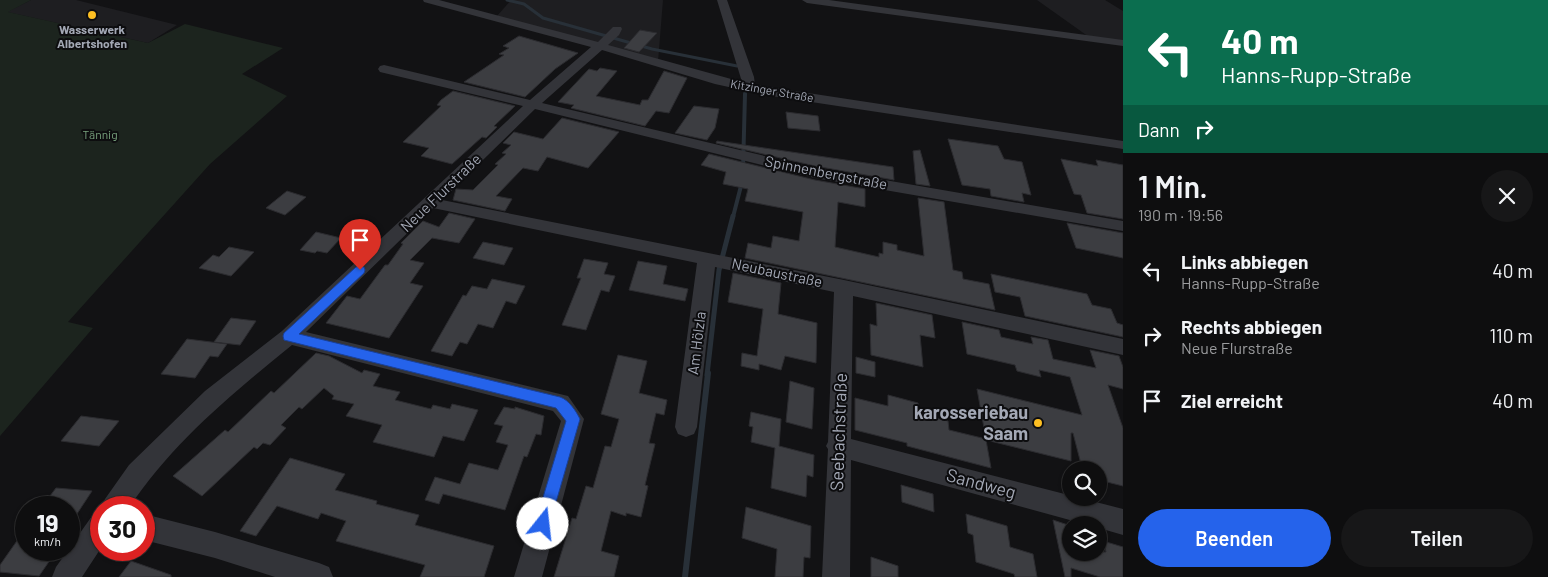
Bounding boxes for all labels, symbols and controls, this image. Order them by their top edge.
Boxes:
marker: Wasserwerk Albertshofen [86,9,98,21]
text: 40 m [1221,19,1298,61]
icon: left [1138,20,1203,85]
place label: Wasserwerk Albertshofen [57,22,127,50]
text: Hanns-Rupp-Straße [1221,61,1412,87]
street label: Kitzinger Straße [730,76,815,104]
icon: right [1190,115,1218,143]
text: Dann [1138,118,1180,141]
park label: Tännig [82,127,118,141]
street label: Neue Flurstraße [396,149,484,235]
street label: Spinnenbergstraße [763,151,889,193]
text: 1 Min. [1138,168,1208,204]
button: close [1481,170,1533,222]
text: 190 m · 19:56 [1138,205,1223,224]
pin [339,219,381,270]
icon: arrive [346,226,374,254]
text: Links abbiegen [1181,250,1308,273]
street label: Neubaustraße [730,254,824,290]
icon: left [1138,257,1166,285]
text: 40 m [1492,259,1533,282]
text: Hanns-Rupp-Straße [1181,273,1320,292]
street label: Am Hölzla [683,310,709,376]
text: Rechts abbiegen [1181,315,1322,338]
icon: right [1138,322,1166,350]
text: 110 m [1489,324,1533,347]
text: Neue Flurstraße [1181,338,1293,357]
street label: Seebachstraße [825,372,851,491]
icon: arrive [1138,387,1166,415]
text: Ziel erreicht [1181,389,1283,412]
text: 40 m [1492,389,1533,412]
place label: karosseriebau Saam [914,401,1028,444]
marker: karosseriebau Saam [1032,417,1044,429]
map controls [1062,461,1107,561]
button: search [1062,461,1107,506]
street label: Sandweg [944,463,1018,503]
speed limit sign: 30 [90,496,155,561]
position arrow [516,497,568,549]
text: 19 [36,507,59,537]
button: Beenden [1138,509,1331,567]
button: Teilen [1341,509,1533,567]
button: layers [1062,516,1107,561]
text: km/h [34,534,61,548]

